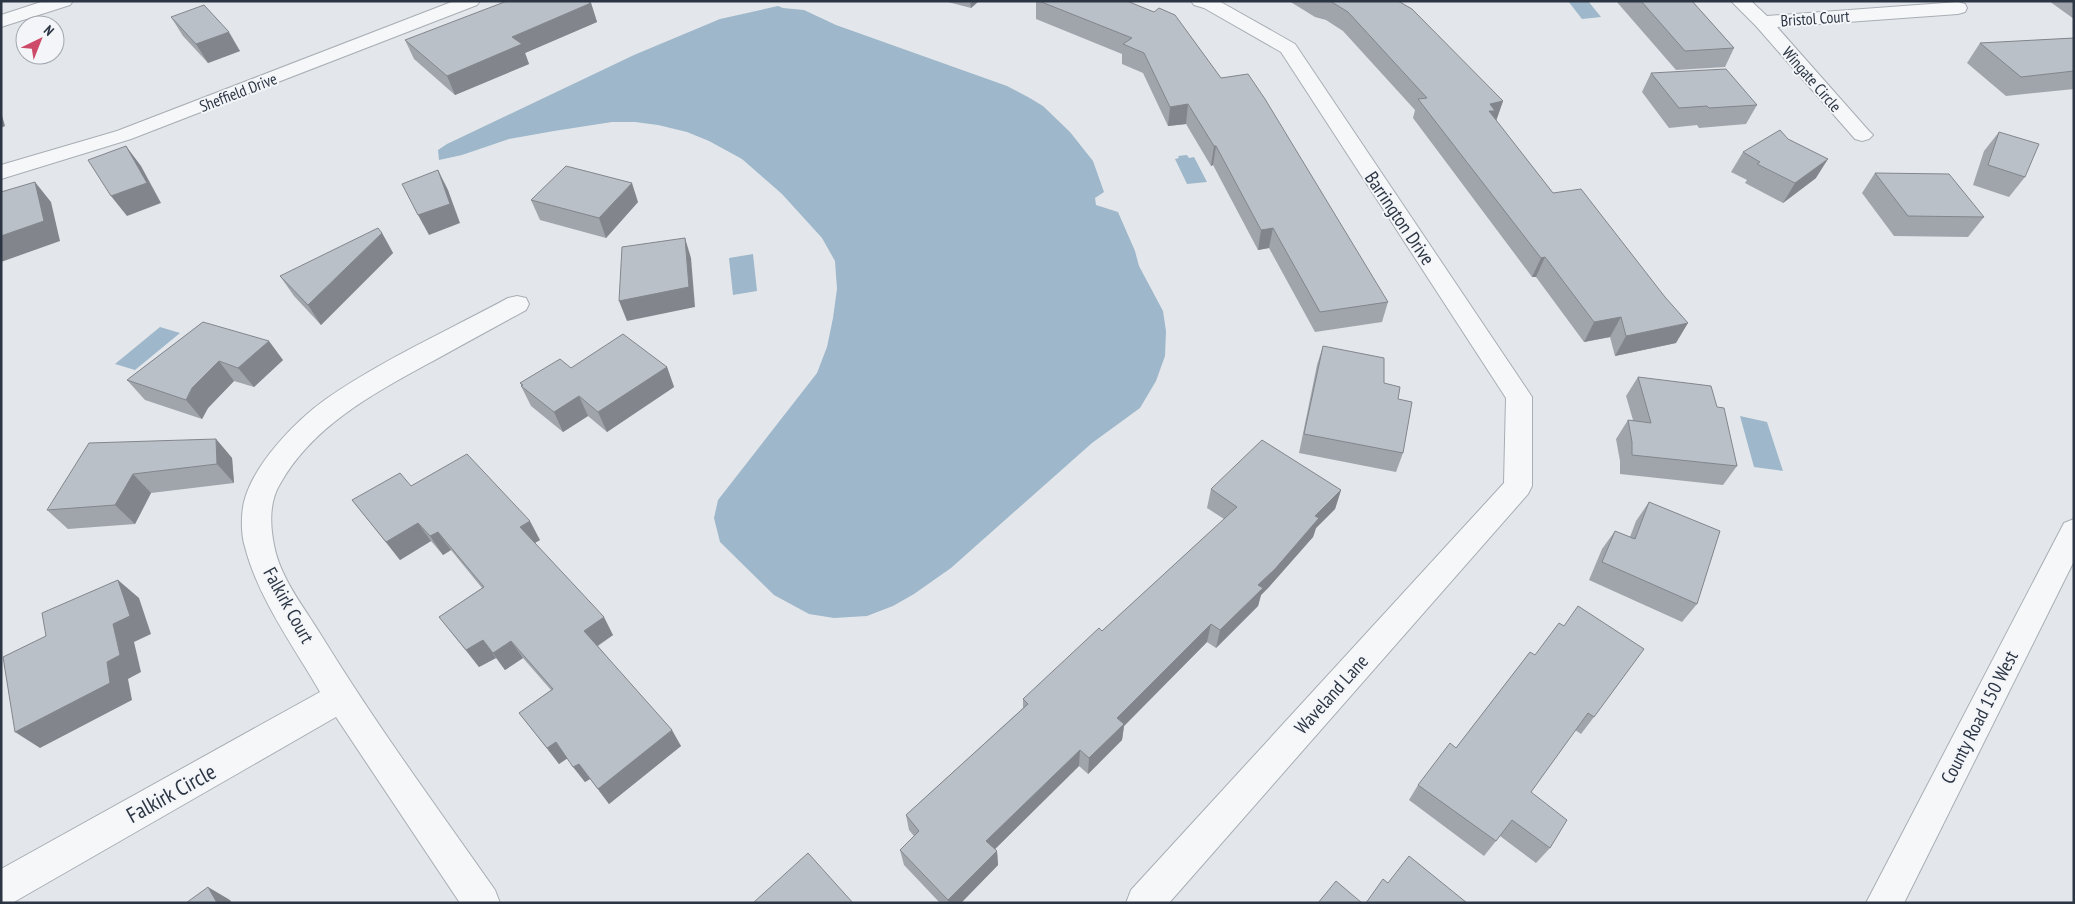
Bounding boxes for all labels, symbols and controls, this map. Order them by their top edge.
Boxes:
street label: Bristol Court [1780,6,1851,30]
north arrow [15,15,65,65]
text: N [40,21,58,40]
street label: Wingate Circle [1778,42,1846,116]
street label: Sheffield Drive [196,68,280,116]
street label: Barrington Drive [1360,167,1440,270]
street label: Falkirk Court [258,563,320,648]
street label: County Road 150 West [1935,646,2023,788]
street label: Waveland Lane [1289,649,1373,739]
street label: Falkirk Circle [121,757,221,829]

